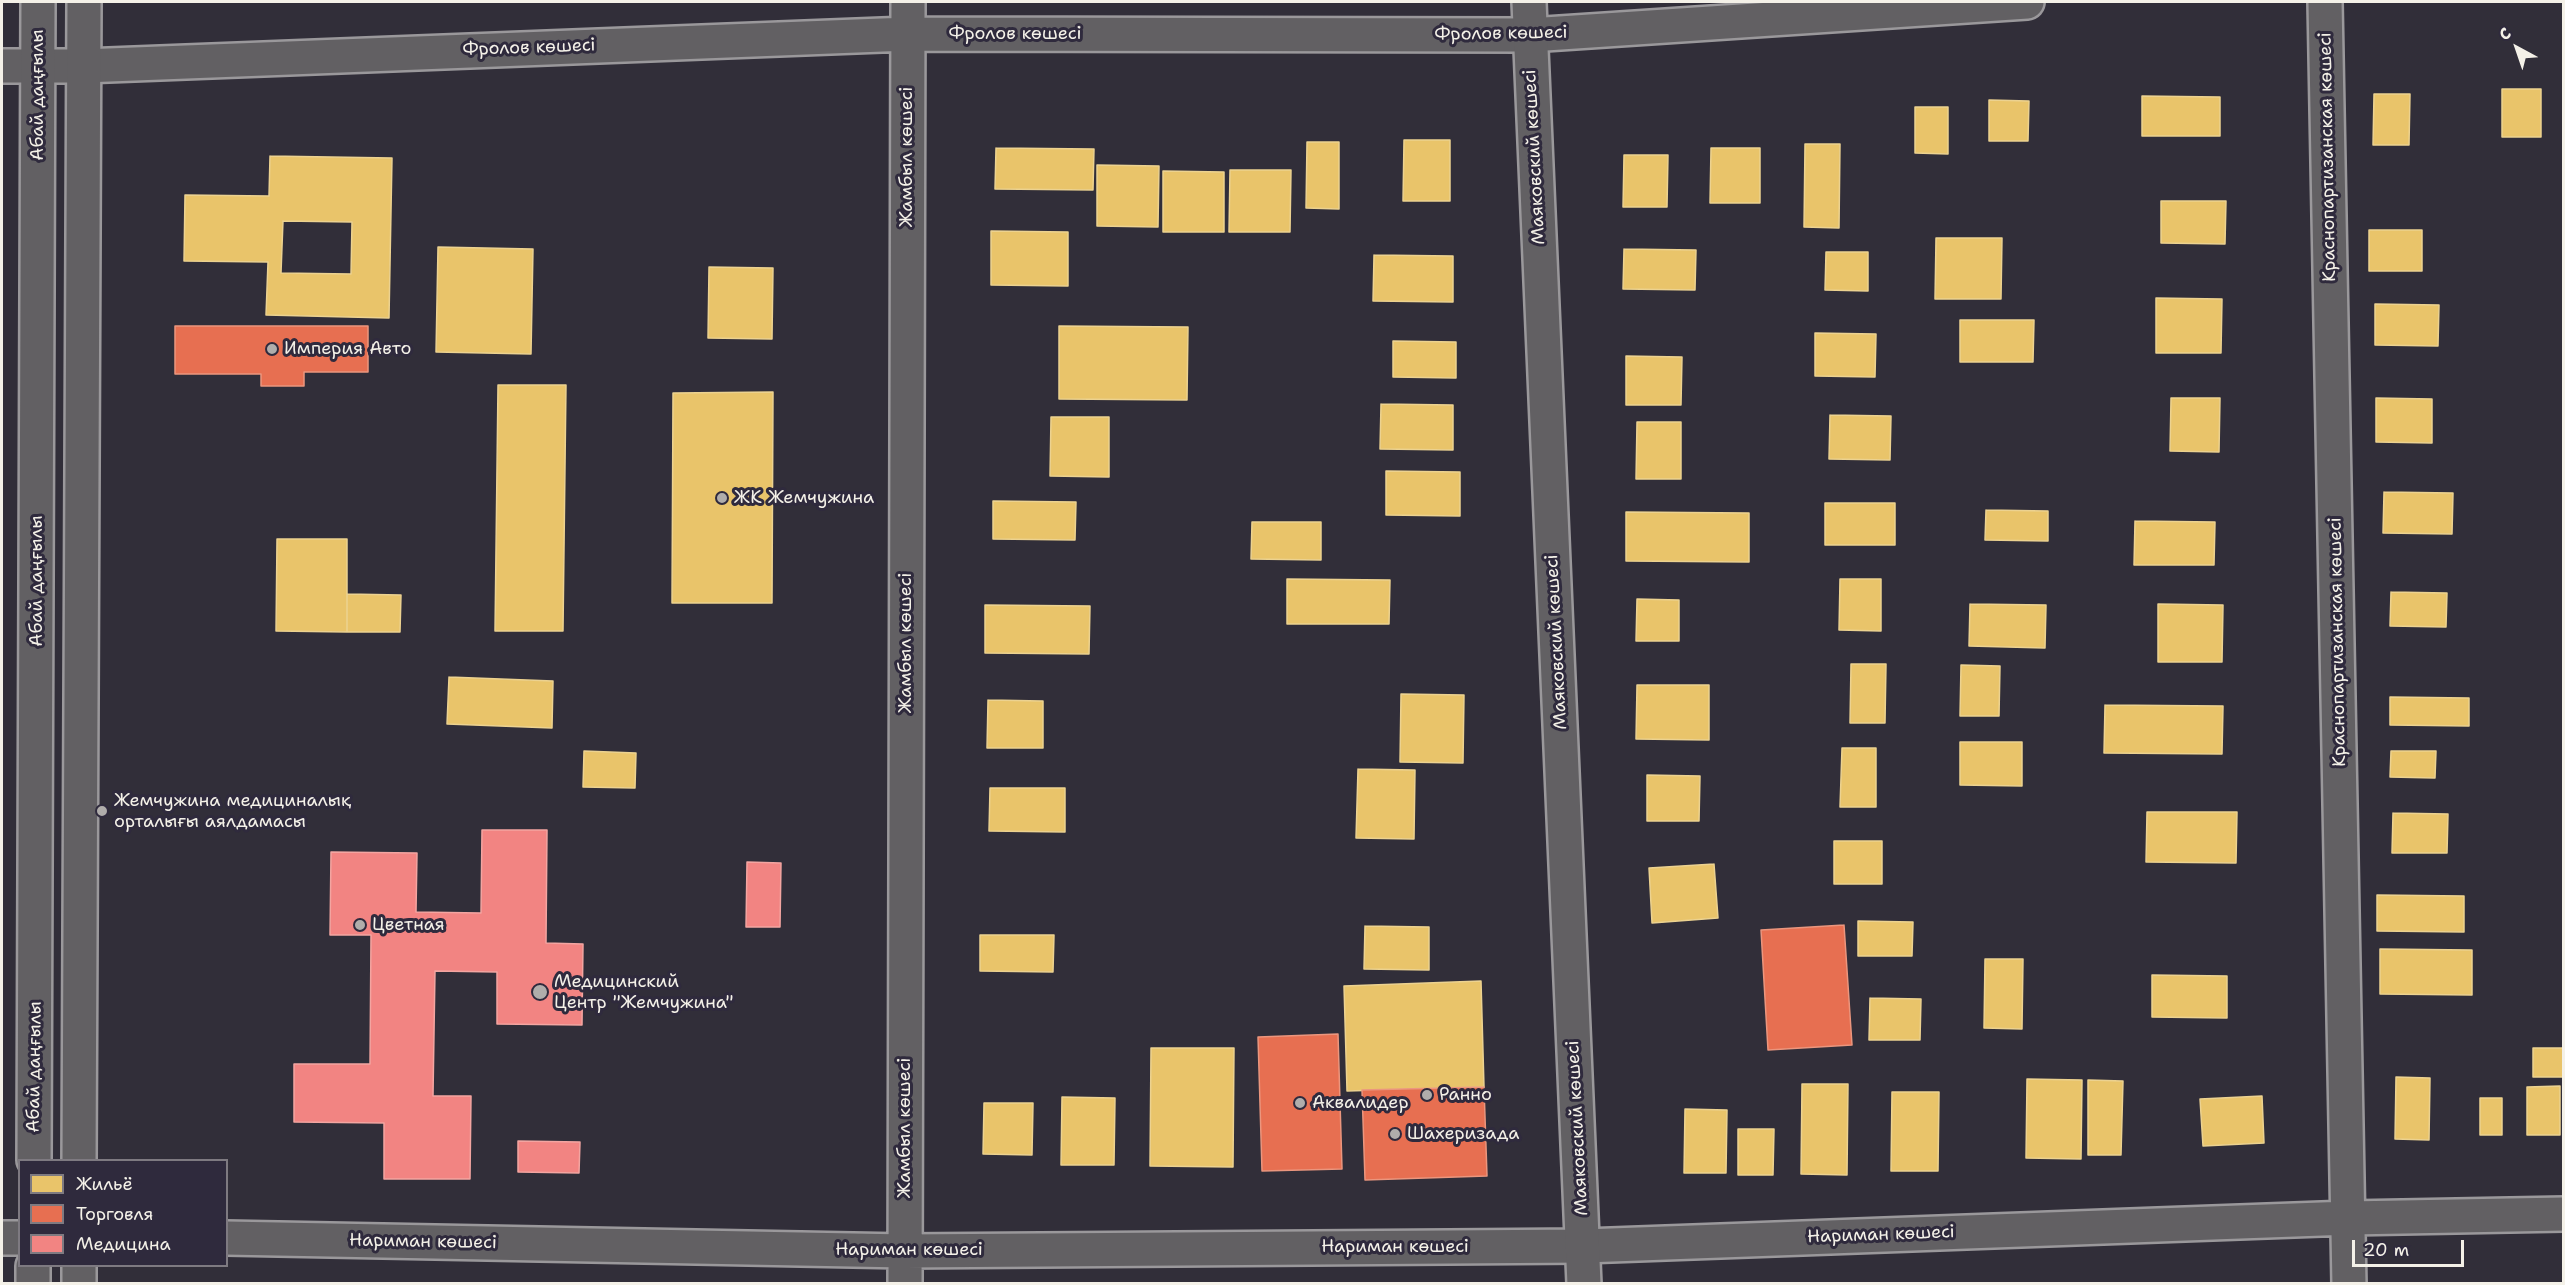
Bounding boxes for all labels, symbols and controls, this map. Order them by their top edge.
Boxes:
north arrow [2487,18,2547,78]
street label: Фролов көшесі [1434,22,1568,46]
street label: Фролов көшесі [948,23,1082,45]
text: С [2495,23,2516,45]
street label: Абай даңғылы [27,29,49,161]
street label: Краснопартизанская көшесі [2315,32,2341,282]
street label: Фролов көшесі [462,35,596,61]
street label: Маяковский көшесі [1520,69,1550,245]
street label: Жамбыл көшесі [896,87,918,227]
place label: Империя Авто [284,338,411,360]
marker: Империя Авто [265,342,279,356]
place label: ЖК Жемчужина [734,487,874,509]
marker: ЖК Жемчужина [715,491,729,505]
street label: Абай даңғылы [26,515,48,647]
street label: Краснопартизанская көшесі [2325,517,2351,767]
street label: Маяковский көшесі [1542,554,1572,730]
street label: Жамбыл көшесі [895,573,917,713]
place label: Жемчужина медициналық орталығы аялдамасы [114,790,351,832]
marker: Жемчужина медициналық орталығы аялдамасы [95,804,109,818]
place label: Цветная [372,914,445,936]
marker: Цветная [353,918,367,932]
place label: Медицинский Центр "Жемчужина" [554,971,734,1014]
marker: Медицинский Центр "Жемчужина" [531,983,549,1001]
street label: Абай даңғылы [23,1001,47,1133]
street label: Маяковский көшесі [1563,1040,1593,1216]
street label: Жамбыл көшесі [894,1058,916,1198]
place label: Ранно [1439,1084,1492,1106]
marker: Ранно [1420,1088,1434,1102]
place label: Аквалидер [1312,1092,1409,1114]
marker: Аквалидер [1293,1096,1307,1110]
place label: Шахеризада [1407,1123,1519,1145]
marker: Шахеризада [1388,1127,1402,1141]
legend [18,1159,228,1267]
text: Жильё [76,1172,133,1196]
text: Торговля [76,1202,154,1226]
street label: Нариман көшесі [1807,1222,1955,1248]
scale bar [2355,1228,2468,1266]
street label: Нариман көшесі [349,1230,497,1254]
text: Медицина [76,1232,171,1256]
street label: Нариман көшесі [1321,1236,1469,1258]
text: 20 m [2363,1238,2409,1262]
street label: Нариман көшесі [835,1239,983,1261]

